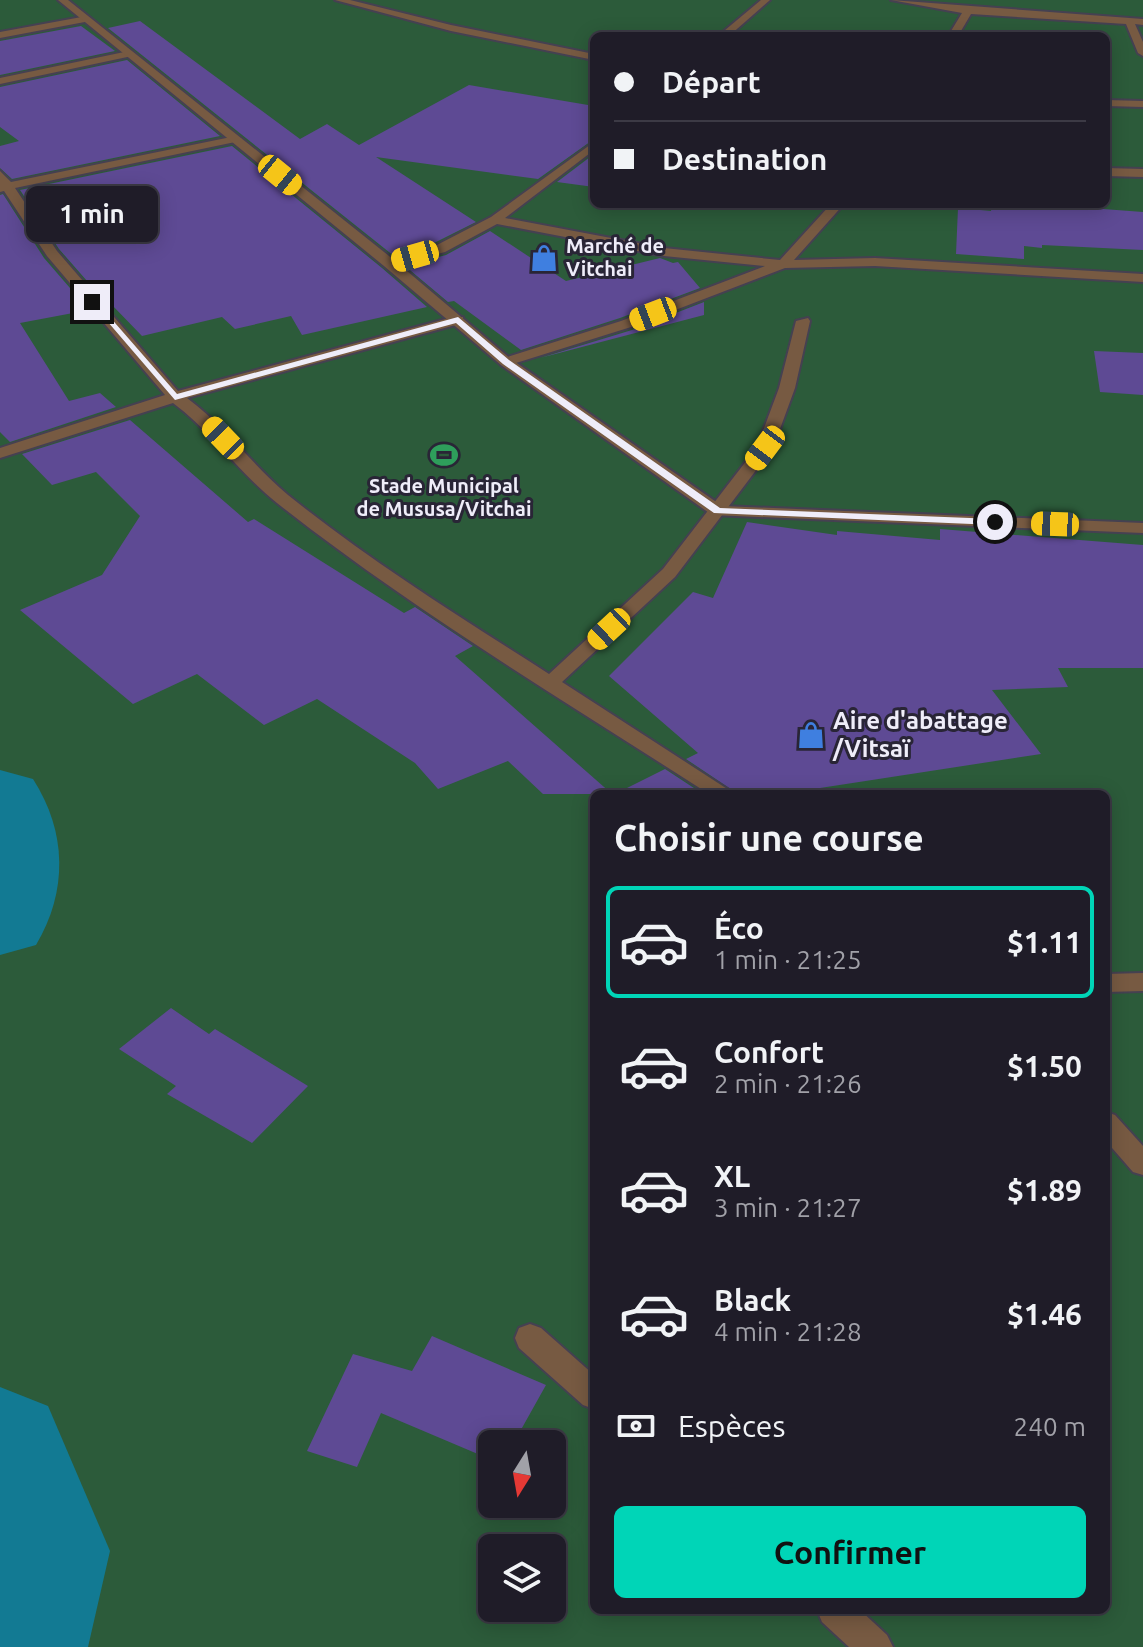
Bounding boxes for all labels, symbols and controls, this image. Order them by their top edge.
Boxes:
text: Départ [662,65,761,99]
text: Destination [662,142,827,176]
car [254,151,306,199]
callout: 1 min [26,186,158,242]
text: 1 min [59,199,125,228]
place label: Marché de Vitchai [566,234,664,280]
car [389,238,441,274]
shop icon: Marché de Vitchai [529,243,559,273]
route end [74,284,110,320]
car [626,294,680,334]
car [198,412,248,464]
car [741,422,789,474]
sports icon: Stade Municipal de Mususa/Vitchai [429,440,459,470]
place label: Stade Municipal de Mususa/Vitchai [357,474,531,520]
route start [977,504,1013,540]
car [1031,511,1079,537]
car [583,604,635,654]
place label: Aire d'abattage /Vitsaï [832,707,1008,762]
shop icon: Aire d'abattage /Vitsaï [796,720,826,750]
text: Choisir une course [614,817,924,858]
icon: car [618,906,690,978]
text: Éco [714,911,764,945]
text: $1.11 [1007,925,1082,959]
text: 1 min · 21:25 [714,945,862,974]
icon: car [618,1030,690,1102]
text: Confort [714,1035,824,1069]
text: $1.50 [1007,1049,1082,1083]
text: 2 min · 21:26 [714,1069,862,1098]
icon: car [618,1154,690,1226]
text: XL [714,1159,750,1193]
text: $1.89 [1007,1173,1082,1207]
text: 3 min · 21:27 [714,1193,862,1222]
icon: car [618,1278,690,1350]
text: Black [714,1283,791,1317]
text: $1.46 [1007,1297,1082,1331]
text: 4 min · 21:28 [714,1317,862,1346]
icon: cash [614,1404,658,1448]
text: Espèces [678,1409,785,1443]
text: 240 m [1014,1412,1086,1441]
north arrow [478,1430,566,1518]
map controls [478,1430,566,1622]
button: Confirmer [614,1506,1086,1598]
button: layers [478,1534,566,1622]

